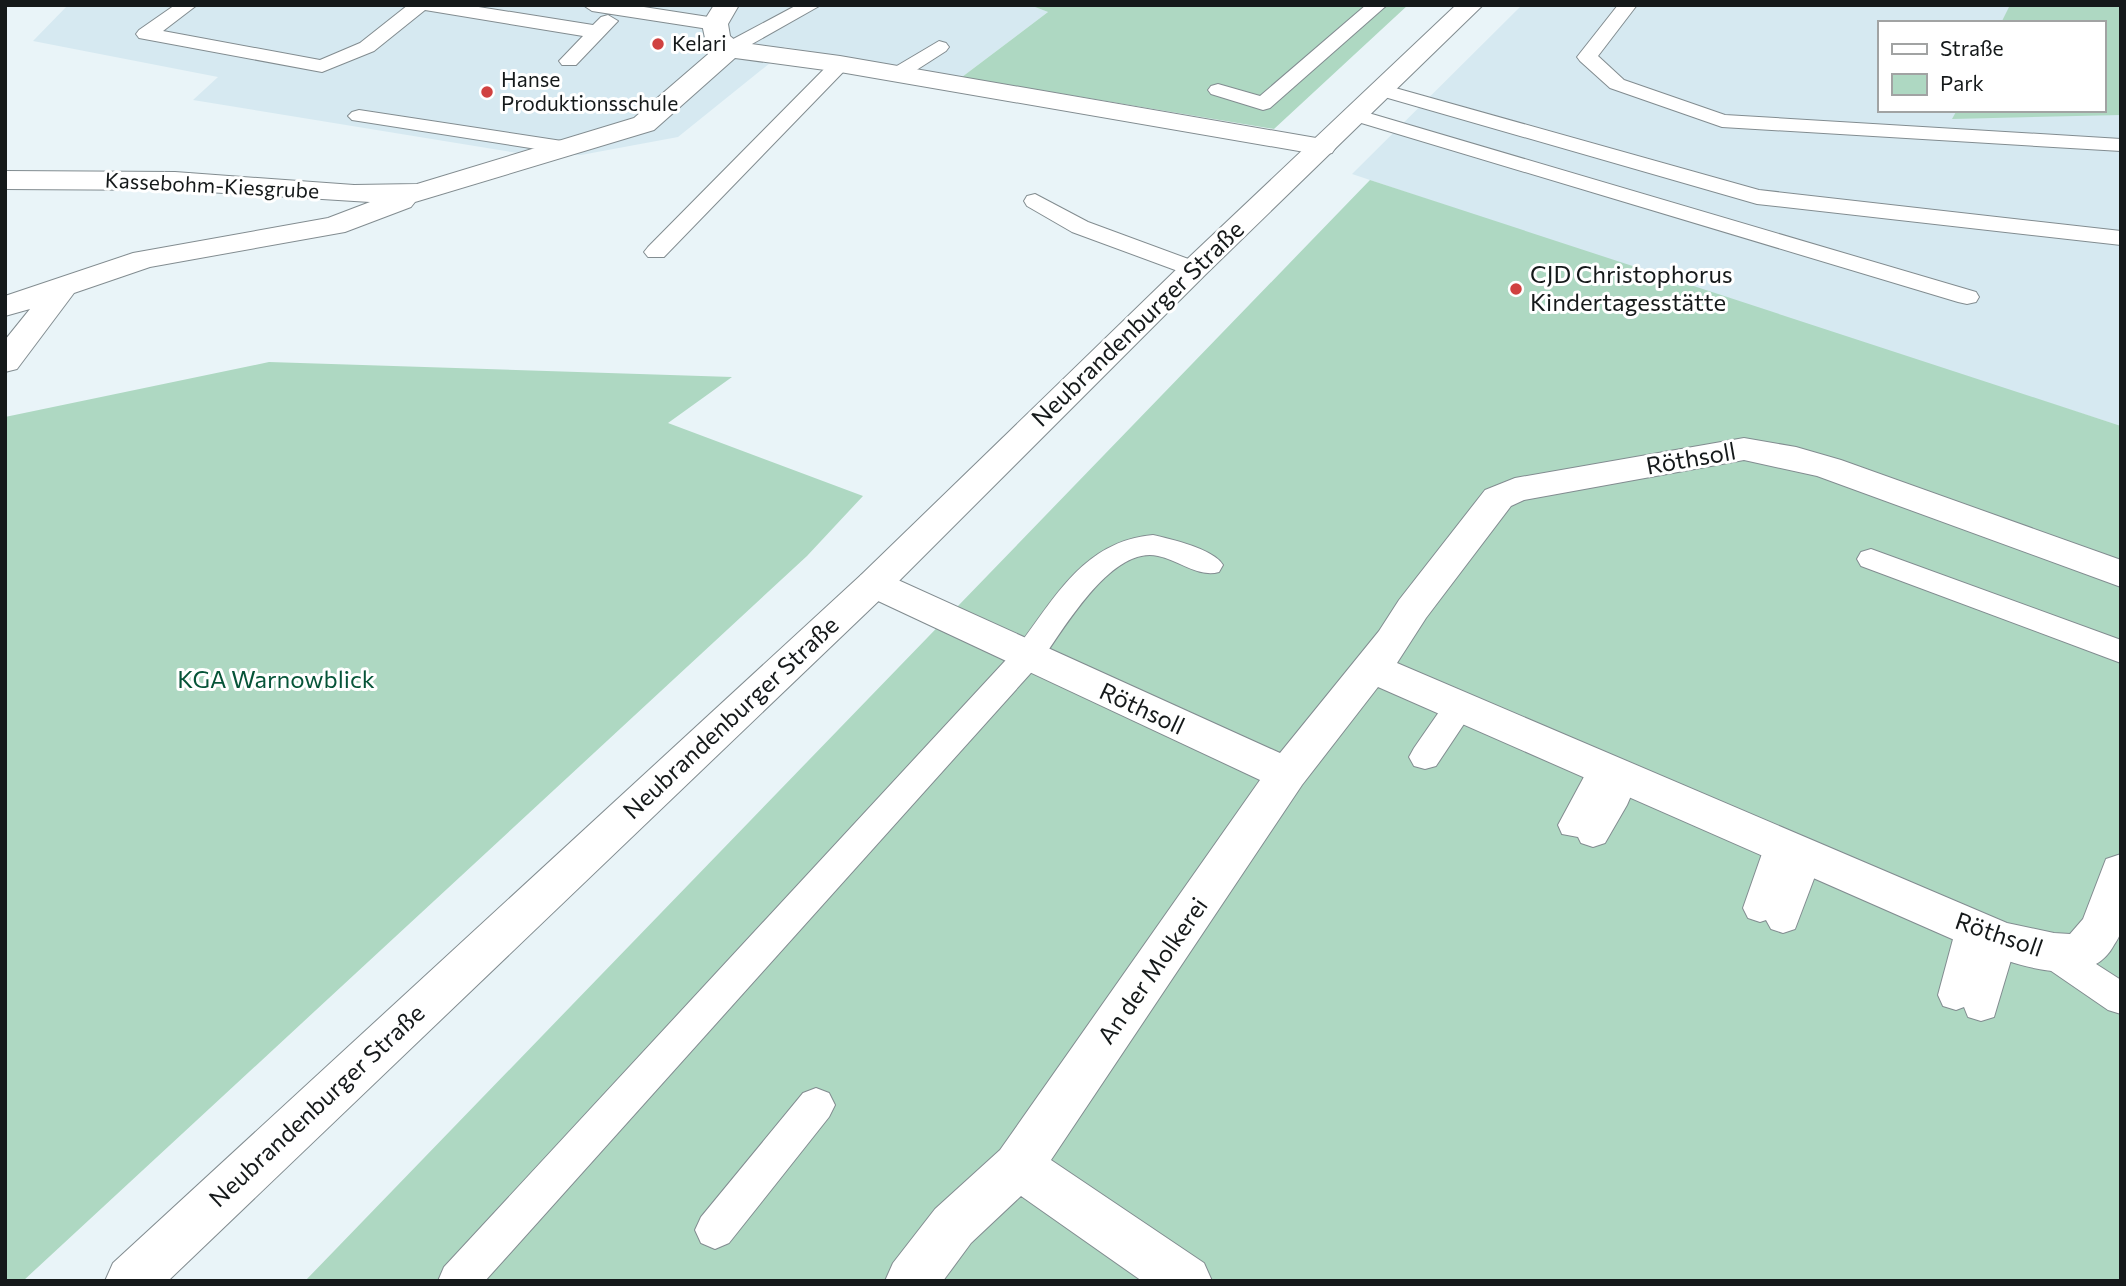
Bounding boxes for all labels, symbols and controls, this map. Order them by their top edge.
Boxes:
legend [1878,21,2105,112]
place label: Kelari [672,30,727,55]
text: Straße [1940,35,2004,60]
marker: Kelari [650,36,666,52]
place label: Hanse Produktionsschule [501,66,678,115]
text: Park [1940,70,1984,95]
marker: Hanse Produktionsschule [479,84,495,100]
street label: Kassebohm-Kiesgrube [104,166,320,203]
street label: Neubrandenburger Straße [1025,214,1249,432]
place label: CJD Christophorus Kindertagesstätte [1530,259,1733,316]
marker: CJD Christophorus Kindertagesstätte [1508,281,1524,297]
street label: Röthsoll [1644,435,1738,480]
street label: Neubrandenburger Straße [616,609,844,824]
park label: KGA Warnowblick [177,664,375,693]
street label: Röthsoll [1095,675,1190,740]
street label: An der Molkerei [1091,891,1213,1049]
street label: Röthsoll [1952,905,2047,962]
street label: Neubrandenburger Straße [202,997,430,1212]

